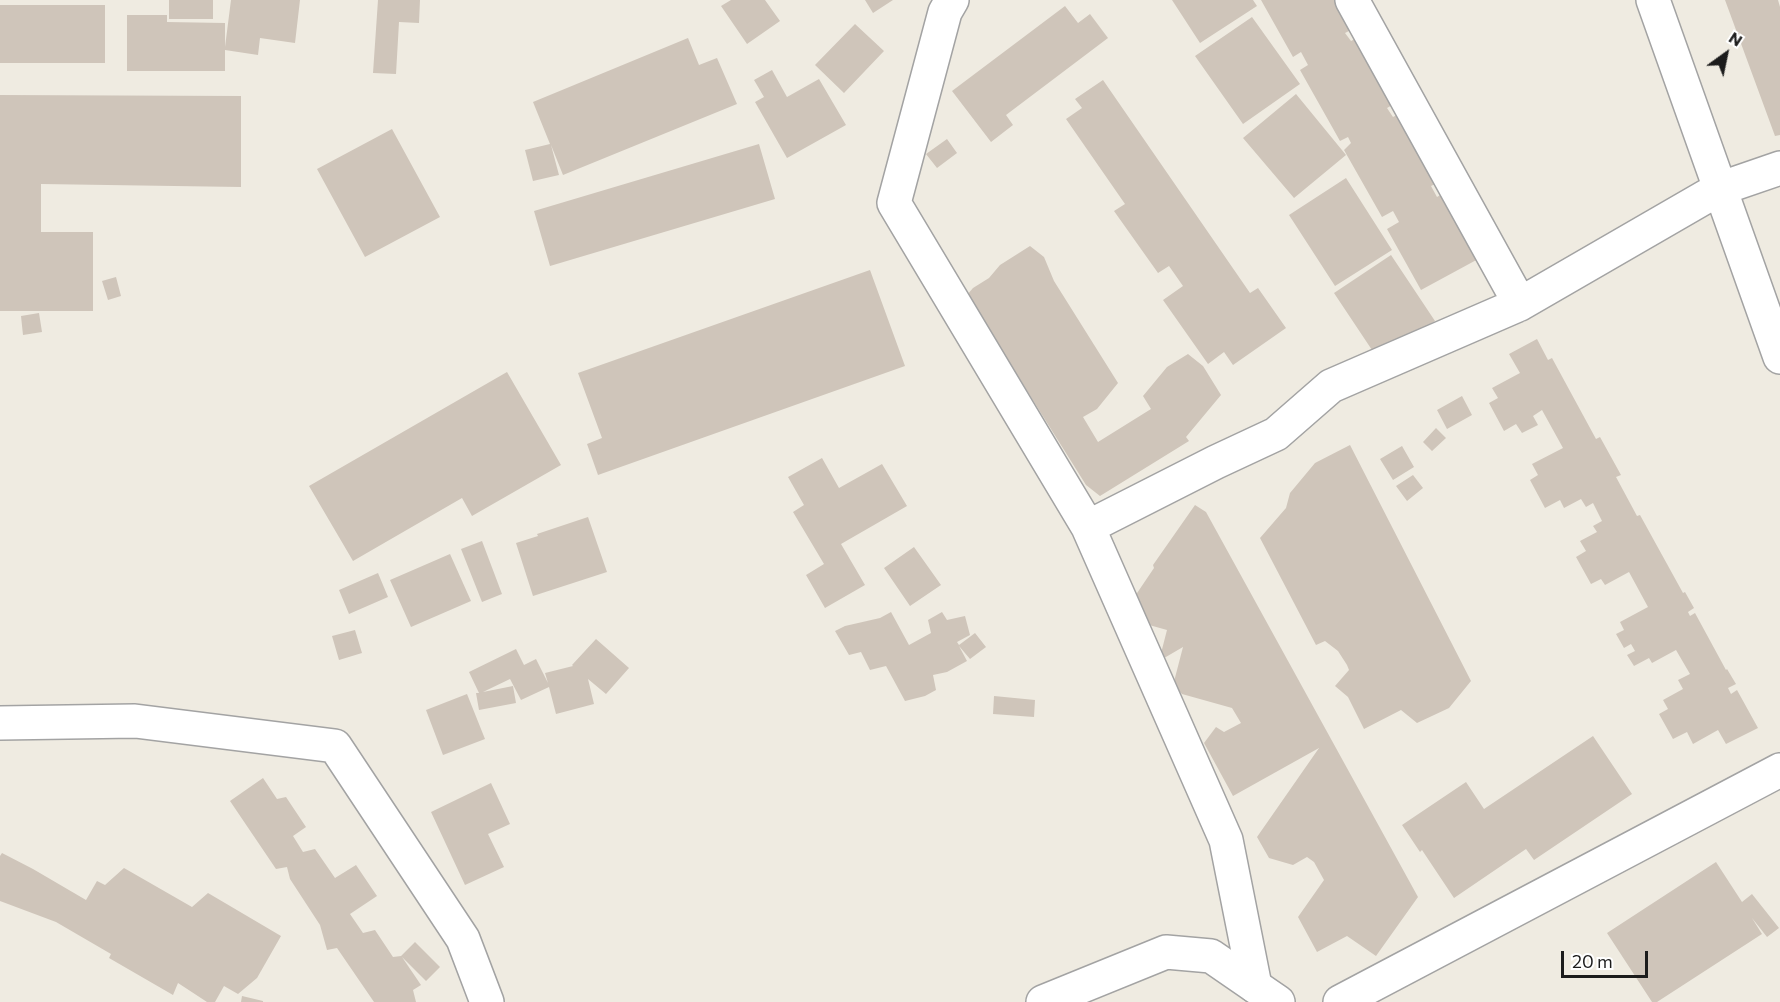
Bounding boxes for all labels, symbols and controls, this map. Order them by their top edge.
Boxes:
north arrow [1696,24,1756,84]
text: N [1726,27,1746,50]
scale bar [1564,939,1651,977]
text: 20 m [1572,950,1613,972]

